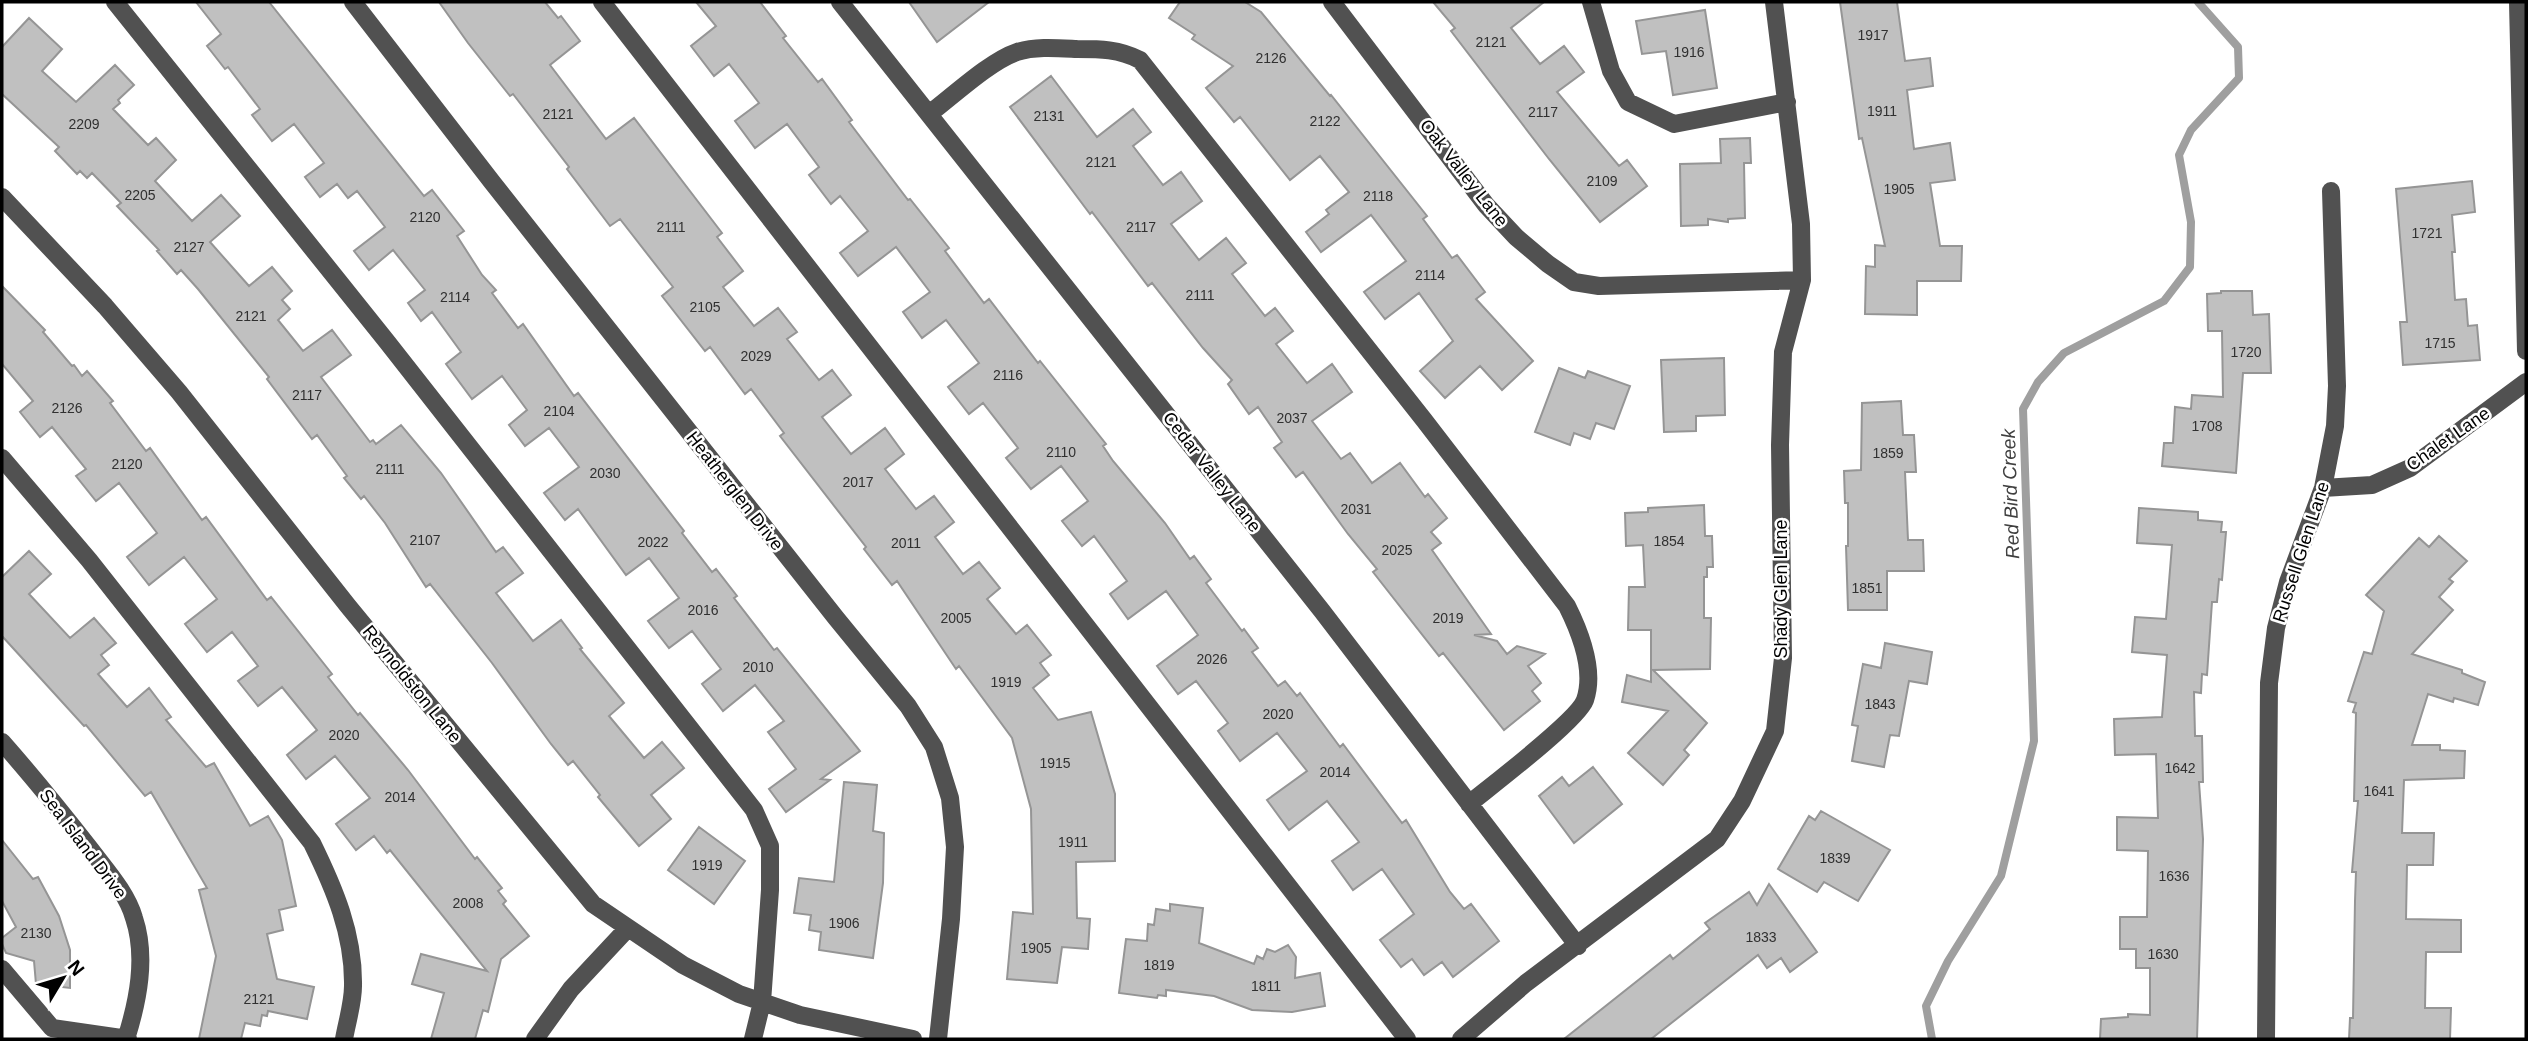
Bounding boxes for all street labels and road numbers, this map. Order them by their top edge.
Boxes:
street label: Oak Valley Lane [1416,115,1512,231]
street label: Chalet Lane [2403,403,2493,475]
street label: Cedar Valley Lane [1159,408,1265,536]
street label: Heatherglen Drive [682,428,788,554]
street label: Russell Glen Lane [2269,479,2333,625]
street label: Shady Glen Lane [1771,519,1791,659]
street label: Reynoldston Lane [359,621,465,747]
street label: Sea Island Drive [35,785,131,903]

